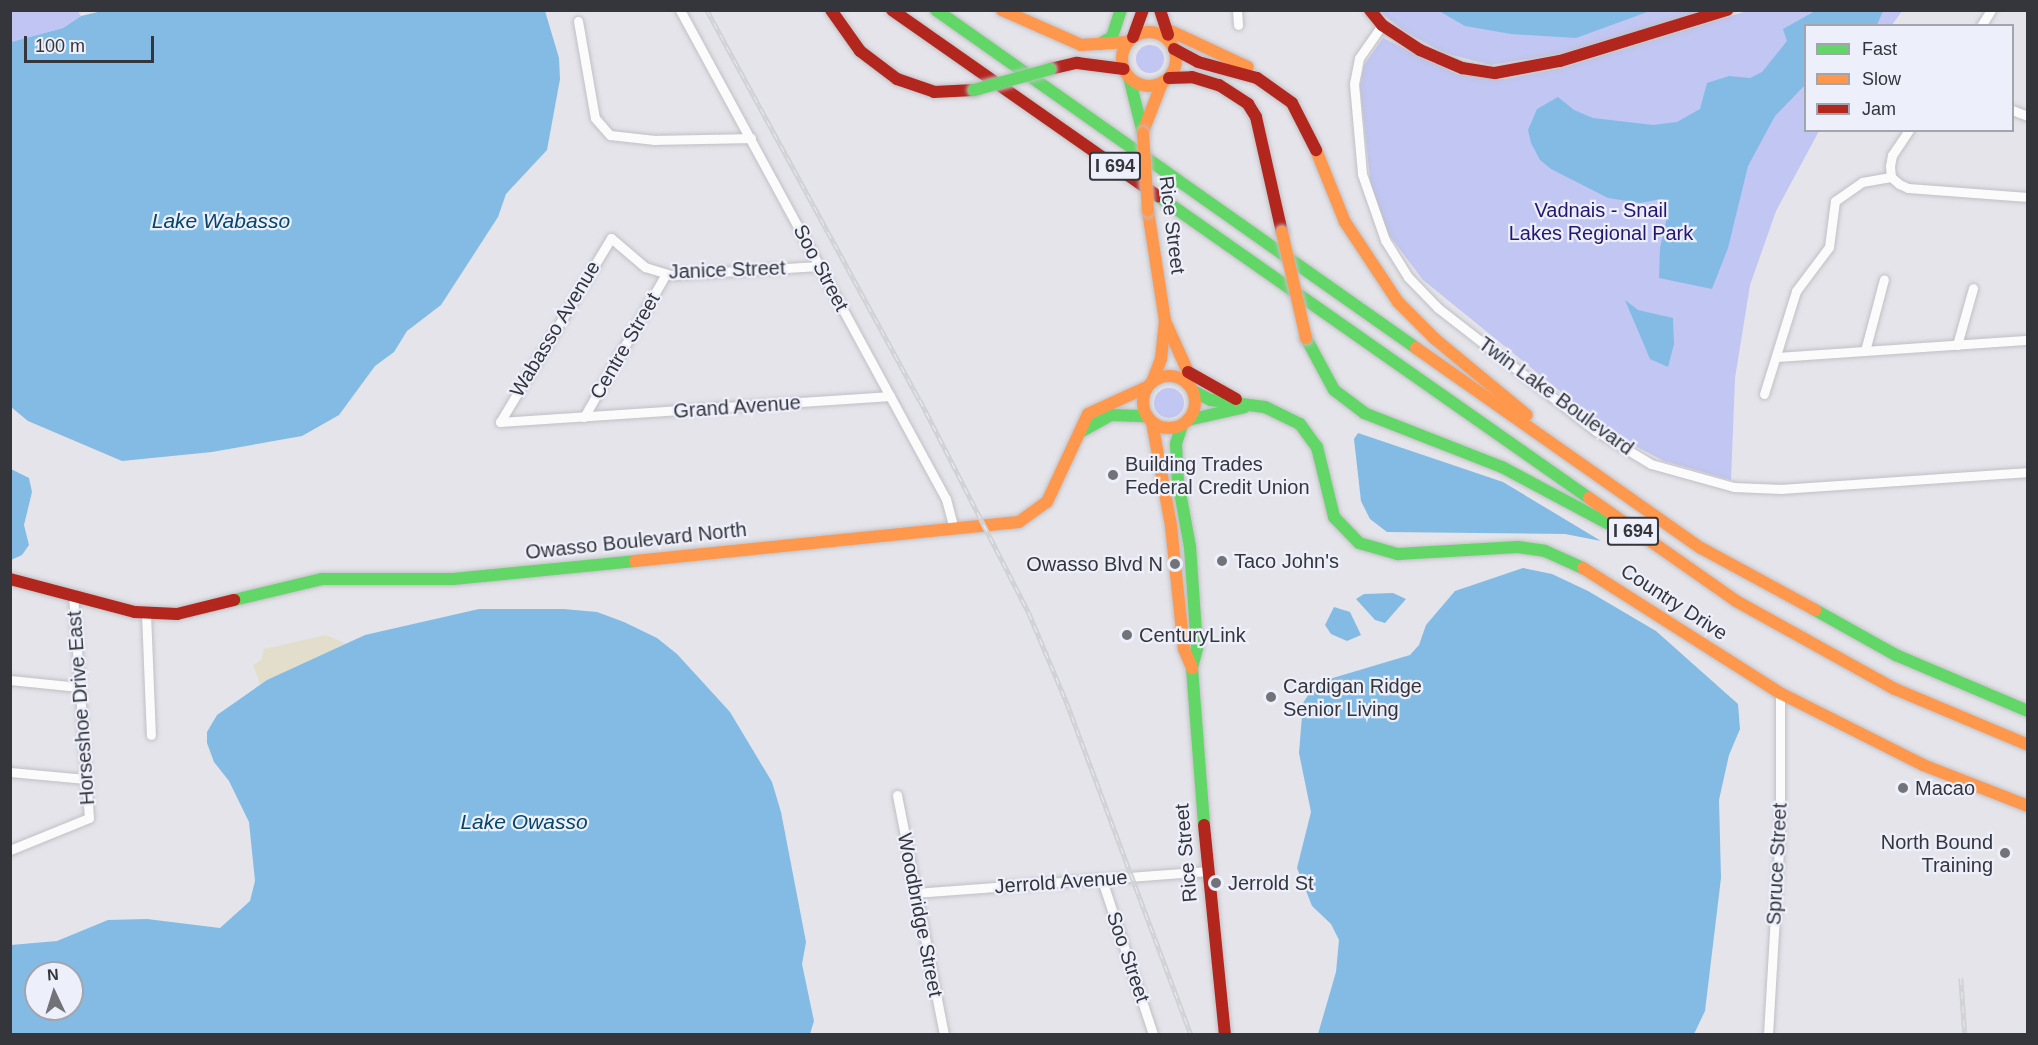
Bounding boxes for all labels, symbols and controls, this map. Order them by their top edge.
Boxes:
scale bar [27,24,158,62]
legend [1804,24,2014,132]
text: 100 m [35,36,85,56]
text: Fast [1862,39,1897,59]
text: Slow [1862,69,1901,89]
text: Jam [1862,99,1896,119]
road number: I 694 [1088,151,1142,181]
street label: Rice Street [1154,174,1190,276]
park label: Vadnais - Snail Lakes Regional Park [1509,199,1693,246]
water label: Lake Wabasso [152,208,290,234]
street label: Soo Street [788,221,854,315]
street label: Wabasso Avenue [505,256,605,402]
street label: Janice Street [668,256,786,284]
street label: Centre Street [585,288,665,404]
street label: Twin Lake Boulevard [1474,332,1638,460]
street label: Grand Avenue [672,391,802,423]
place label: Building Trades Federal Credit Union [1125,452,1310,499]
marker: Building Trades Federal Credit Union [1106,468,1120,482]
road number: I 694 [1606,516,1660,546]
street label: Owasso Boulevard North [524,517,748,565]
place label: Taco John's [1234,549,1339,573]
place label: Owasso Blvd N [1026,552,1163,576]
marker: Taco John's [1215,554,1229,568]
marker: Owasso Blvd N [1168,557,1182,571]
street label: Country Drive [1616,559,1732,645]
street label: Horseshoe Drive East [62,610,100,806]
place label: CenturyLink [1139,623,1246,647]
marker: CenturyLink [1120,628,1134,642]
place label: Cardigan Ridge Senior Living [1283,674,1422,721]
marker: Cardigan Ridge Senior Living [1264,690,1278,704]
place label: Macao [1915,776,1975,800]
marker: Macao [1896,781,1910,795]
street label: Spruce Street [1762,802,1792,926]
street label: Rice Street [1170,803,1202,903]
water label: Lake Owasso [460,809,588,835]
place label: North Bound Training [1881,830,1993,877]
street label: Woodbridge Street [892,831,948,999]
marker: North Bound Training [1998,846,2012,860]
street label: Jerrold Avenue [993,865,1129,899]
place label: Jerrold St [1228,871,1314,895]
marker: Jerrold St [1209,876,1223,890]
street label: Soo Street [1101,908,1155,1006]
north arrow [24,961,84,1021]
text: N [46,966,59,983]

